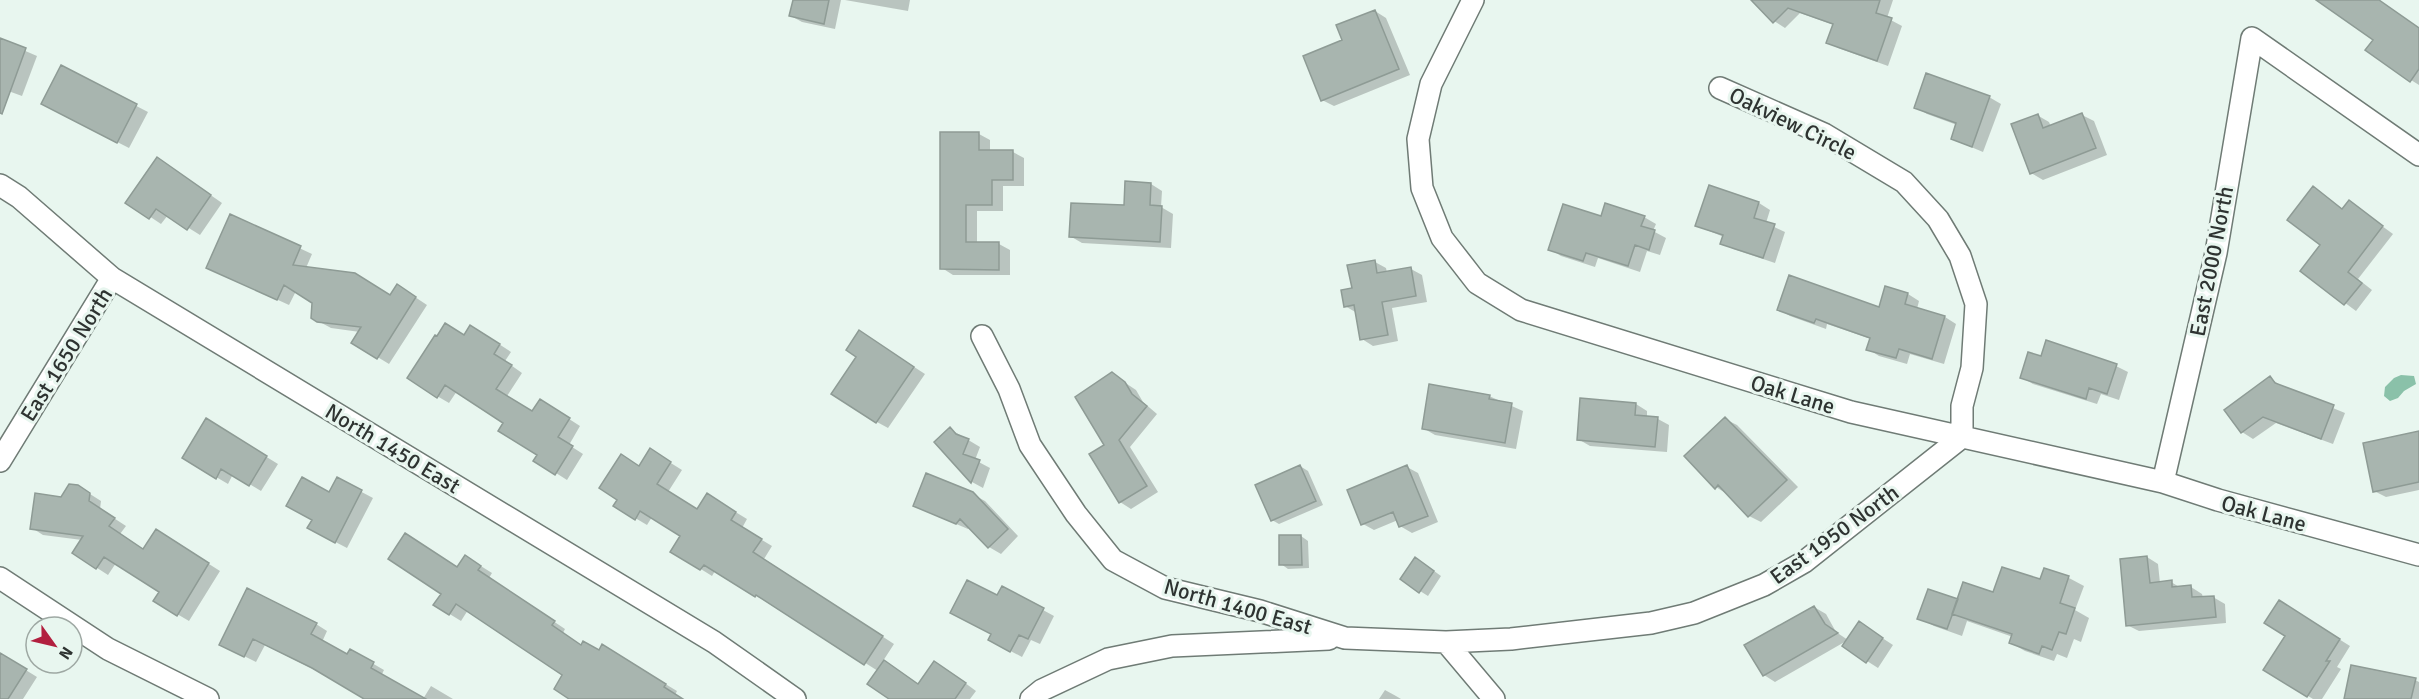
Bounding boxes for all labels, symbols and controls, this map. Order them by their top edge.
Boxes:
street label: Oakview Circle [1725,81,1861,166]
street label: East 2000 North [2184,184,2239,339]
street label: East 1650 North [15,282,118,426]
street label: Oak Lane [1747,369,1838,420]
street label: North 1450 East [320,398,465,499]
street label: East 1950 North [1765,479,1904,590]
street label: Oak Lane [2219,489,2309,538]
street label: North 1400 East [1161,572,1315,641]
north arrow [24,615,84,675]
text: N [54,643,77,663]

